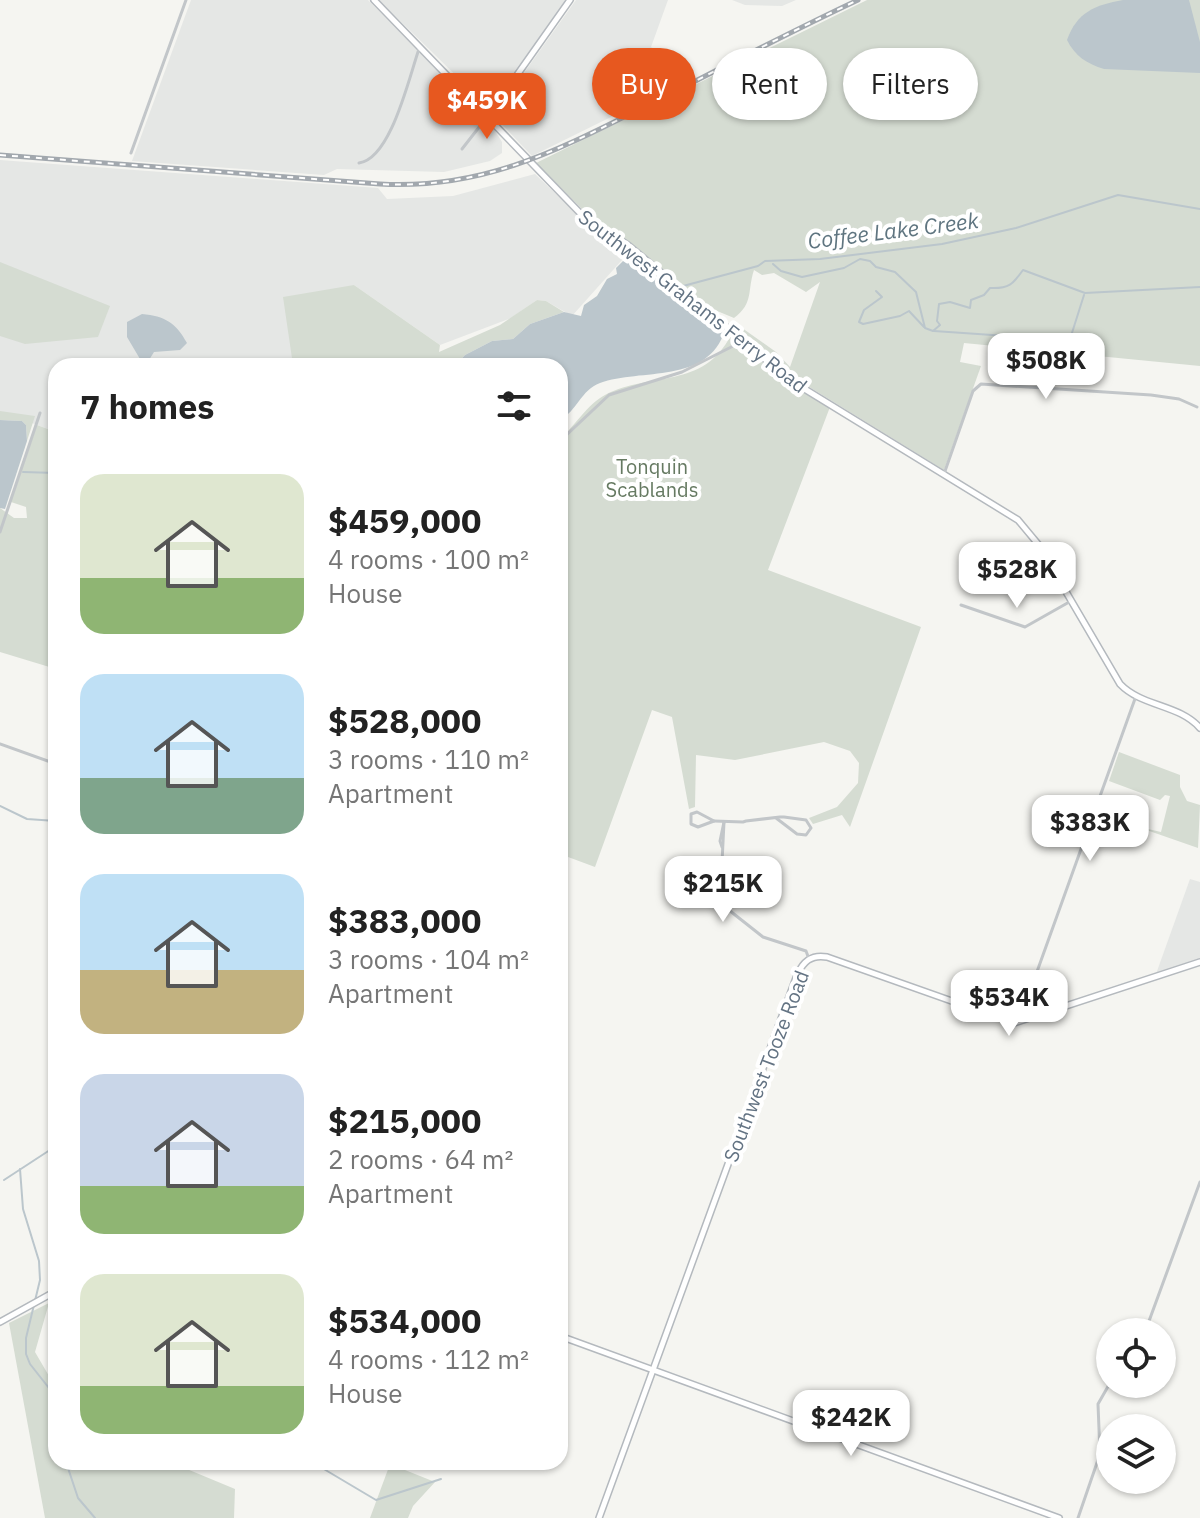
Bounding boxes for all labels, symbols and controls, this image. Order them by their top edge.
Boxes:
chip: Buy [592,48,696,120]
chip: Rent [712,48,827,120]
chip: Filters [843,48,978,120]
pin: $459K [431,73,543,141]
text: $459K [447,82,527,116]
street label: Southwest Grahams Ferry Road [573,203,813,399]
water label: Coffee Lake Creek [806,205,981,255]
pin: $508K [990,333,1102,401]
text: $508K [1006,342,1086,376]
text: 7 homes [80,384,215,428]
icon: filters [492,384,536,428]
park label: Tonquin Scablands [606,453,698,503]
text: $459,000 [328,498,481,542]
icon: home [144,506,240,602]
text: 4 rooms · 100 m² [328,542,529,576]
pin: $528K [961,542,1073,610]
text: $528K [977,551,1057,585]
text: House [328,576,403,610]
text: $528,000 [328,698,481,742]
icon: home [144,706,240,802]
text: 3 rooms · 110 m² [328,742,529,776]
text: Apartment [328,776,453,810]
pin: $383K [1034,795,1146,863]
text: $383K [1050,804,1130,838]
pin: $215K [667,856,779,924]
text: $215K [683,865,763,899]
text: $383,000 [328,898,481,942]
icon: home [144,906,240,1002]
text: 3 rooms · 104 m² [328,942,529,976]
street label: Southwest Tooze Road [717,966,815,1166]
pin: $534K [953,970,1065,1038]
text: Apartment [328,976,453,1010]
text: $534K [969,979,1049,1013]
text: $215,000 [328,1098,481,1142]
icon: home [144,1106,240,1202]
text: 2 rooms · 64 m² [328,1142,513,1176]
text: Apartment [328,1176,453,1210]
text: $534,000 [328,1298,481,1342]
icon: home [144,1306,240,1402]
map controls [1096,1318,1176,1494]
button: locate [1096,1318,1176,1398]
text: 4 rooms · 112 m² [328,1342,529,1376]
text: House [328,1376,403,1410]
pin: $242K [795,1390,907,1458]
text: $242K [811,1399,891,1433]
button: layers [1096,1414,1176,1494]

